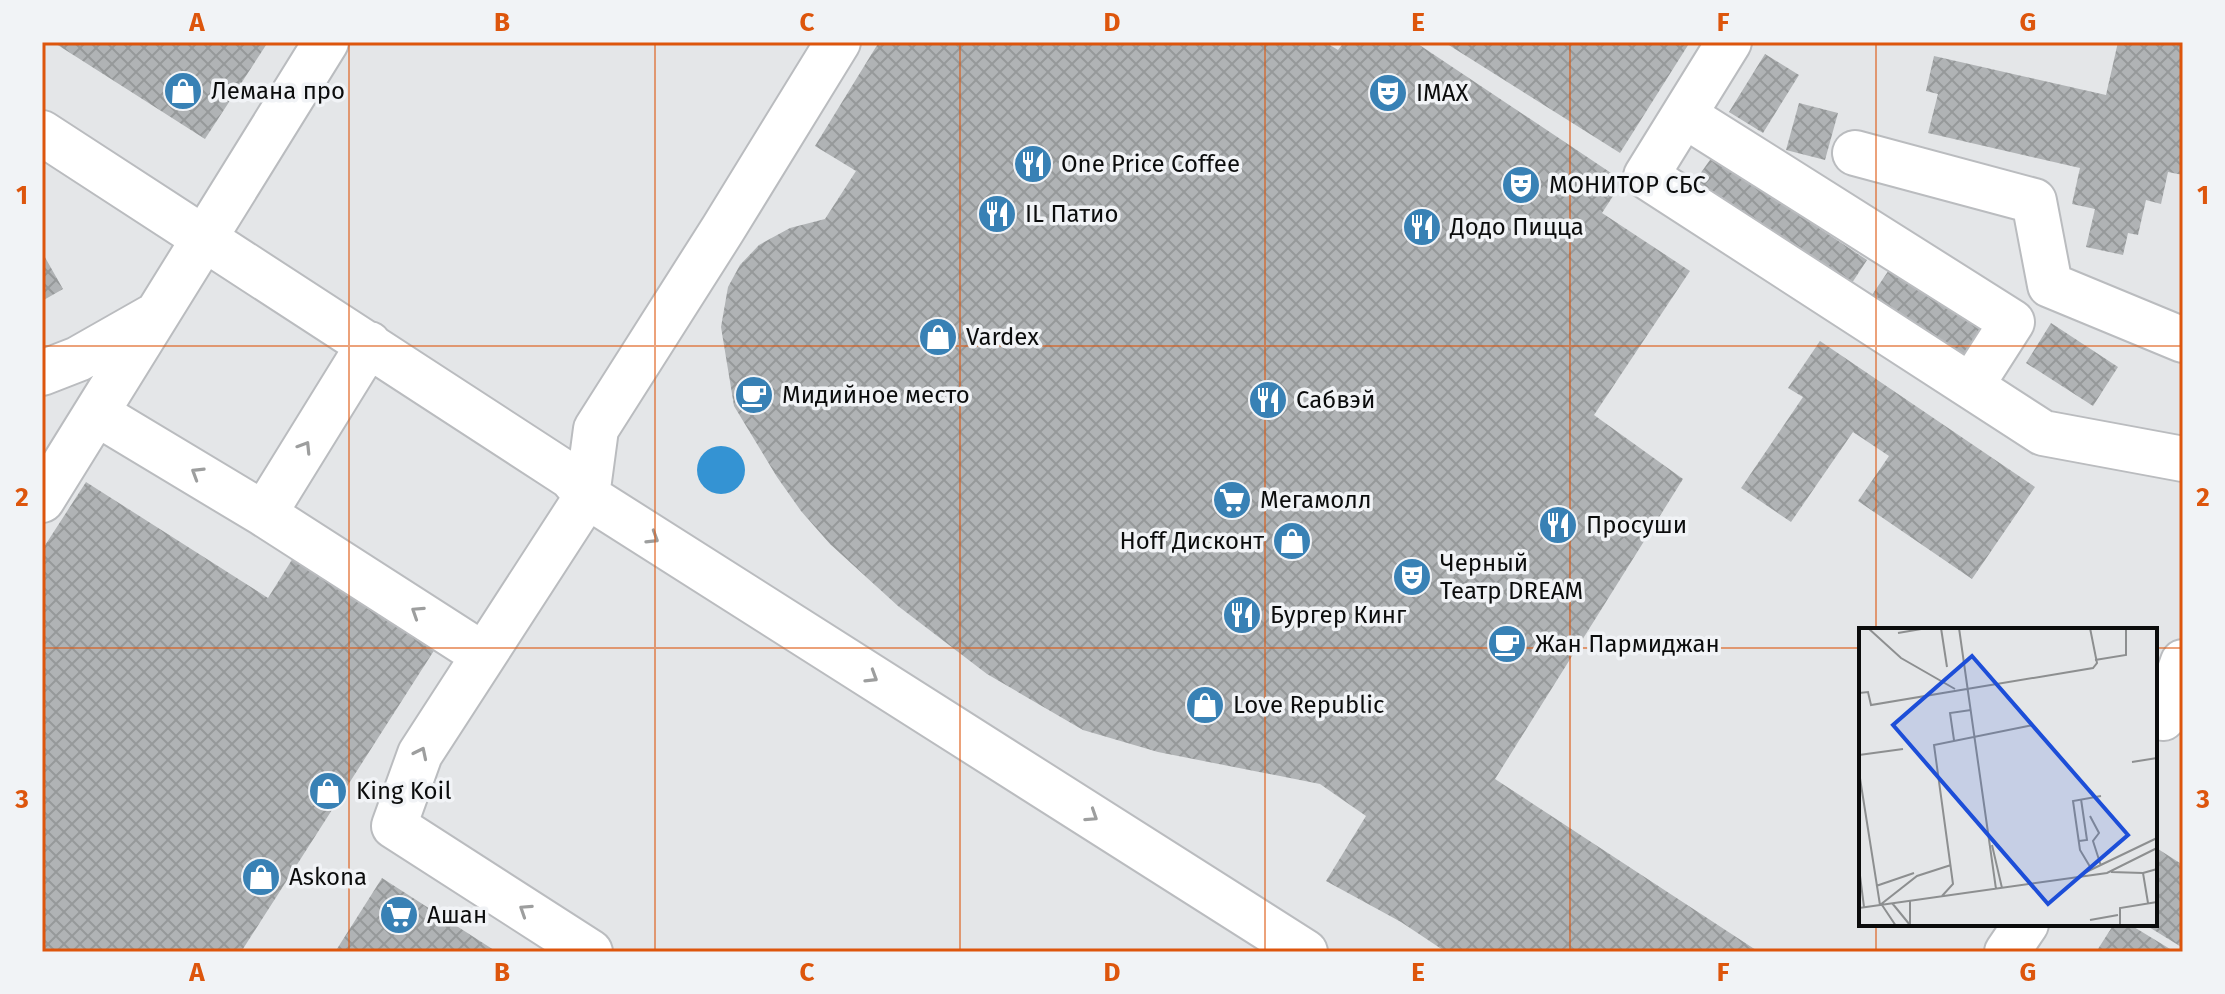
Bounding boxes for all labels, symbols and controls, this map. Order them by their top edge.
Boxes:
text: A [188,7,205,38]
text: B [494,7,510,38]
text: C [800,7,815,38]
text: D [1104,7,1121,38]
text: E [1411,7,1425,38]
text: F [1717,7,1730,38]
text: G [2020,7,2036,38]
shop icon: Лемана про [162,70,204,112]
theatre icon: IMAX [1367,72,1409,114]
place label: Лемана про [211,77,345,105]
place label: IMAX [1416,79,1469,107]
restaurant icon: One Price Coffee [1012,143,1054,185]
place label: One Price Coffee [1061,150,1240,178]
theatre icon: МОНИТОР СБС [1500,164,1542,206]
place label: МОНИТОР СБС [1549,171,1706,199]
text: 1 [16,180,28,211]
text: 1 [2197,180,2209,211]
restaurant icon: IL Патио [976,193,1018,235]
place label: IL Патио [1025,200,1118,228]
restaurant icon: Додо Пицца [1401,206,1443,248]
place label: Додо Пицца [1449,213,1584,241]
shop icon: Vardex [917,316,959,358]
place label: Vardex [966,323,1039,351]
cafe icon: Мидийное место [733,374,775,416]
restaurant icon: Сабвэй [1247,379,1289,421]
place label: Мидийное место [782,381,970,409]
place label: Сабвэй [1296,386,1375,414]
one-way arrow [295,441,310,456]
one-way arrow [191,468,206,483]
supermarket icon: Мегамолл [1211,479,1253,521]
text: 2 [15,482,29,513]
text: 2 [2196,482,2210,513]
place label: Мегамолл [1260,486,1372,514]
restaurant icon: Просуши [1537,504,1579,546]
place label: Просуши [1586,511,1687,539]
shop icon: Hoff Дисконт [1271,520,1313,562]
place label: Hoff Дисконт [1119,527,1264,555]
one-way arrow [644,528,658,543]
place label: Черный Театр DREAM [1440,549,1583,605]
theatre icon: Черный Театр DREAM [1391,556,1433,598]
restaurant icon: Бургер Кинг [1221,594,1263,636]
place label: Бургер Кинг [1270,601,1407,629]
one-way arrow [411,606,425,621]
cafe icon: Жан Пармиджан [1486,623,1528,665]
inset map [1859,628,2157,926]
place label: Жан Пармиджан [1535,630,1720,658]
one-way arrow [863,667,878,682]
shop icon: Love Republic [1184,684,1226,726]
place label: Love Republic [1233,691,1384,719]
one-way arrow [412,747,427,762]
shop icon: King Koil [307,770,349,812]
place label: King Koil [356,777,451,805]
text: 3 [14,784,29,815]
text: 3 [2195,784,2210,815]
one-way arrow [1083,807,1097,822]
shop icon: Askona [240,856,282,898]
place label: Askona [289,863,367,891]
supermarket icon: Ашан [378,894,420,936]
place label: Ашан [427,901,487,929]
one-way arrow [519,904,533,919]
text: A [188,957,205,988]
text: B [494,957,510,988]
text: C [800,957,815,988]
text: D [1104,957,1121,988]
text: E [1411,957,1425,988]
text: F [1717,957,1730,988]
text: G [2020,957,2036,988]

